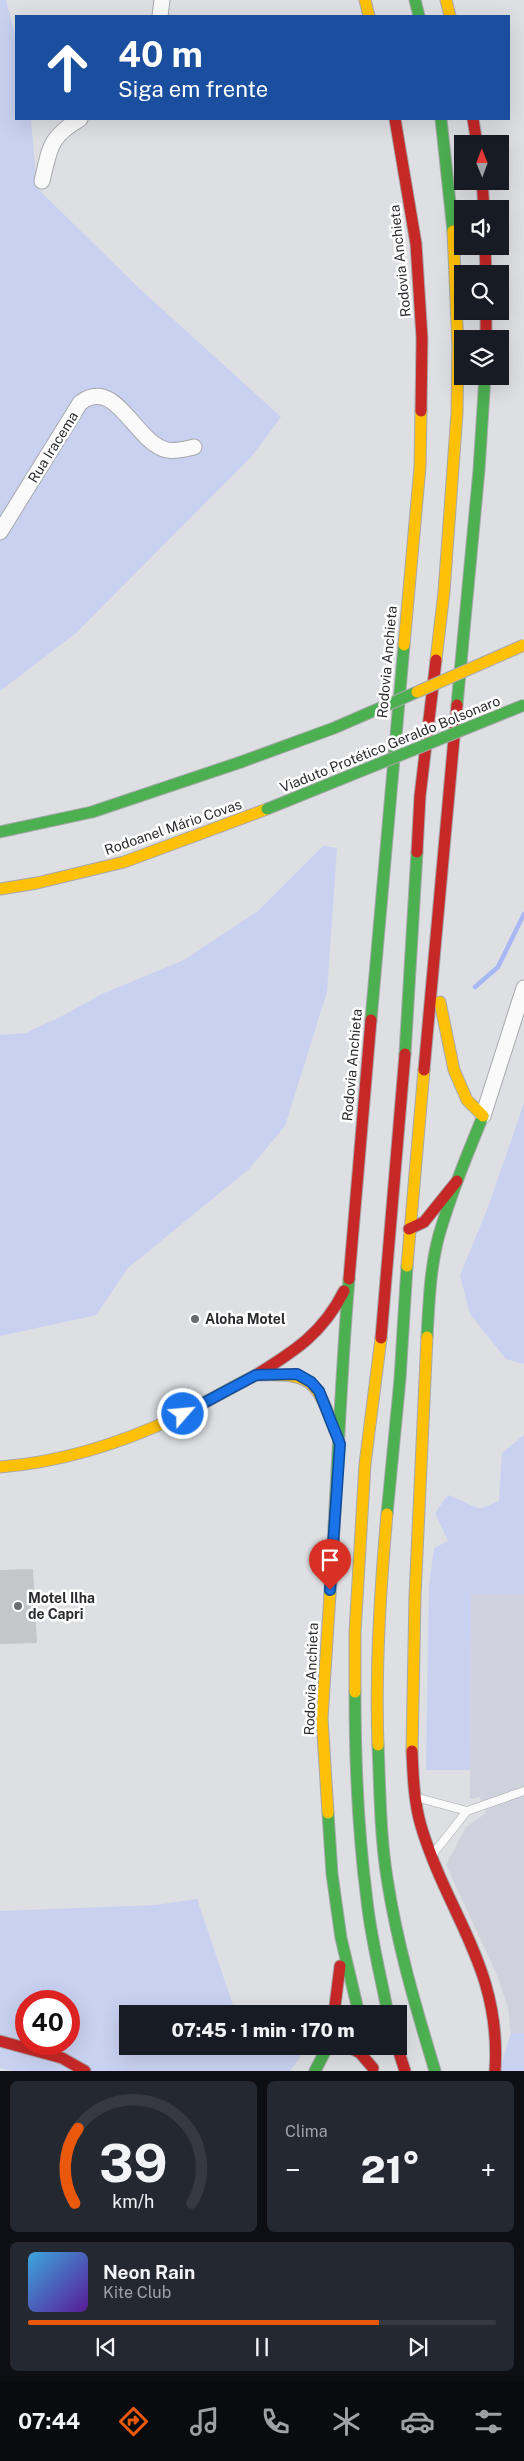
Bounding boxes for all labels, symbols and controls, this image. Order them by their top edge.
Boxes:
text: 40 m [118,34,203,75]
icon: ahead [35,35,100,100]
text: Siga em frente [118,76,268,102]
north arrow [454,135,509,190]
map controls [454,135,509,385]
button: sound [454,200,509,255]
street label: Rodovia Anchieta [386,204,414,318]
button: search [454,265,509,320]
button: layers [454,330,509,385]
street label: Rua Iracema [25,408,81,486]
street label: Rodovia Anchieta [374,605,400,719]
street label: Viaduto Protético Geraldo Bolsonaro [278,692,503,796]
street label: Rodoanel Mário Covas [102,796,244,858]
street label: Rodovia Anchieta [339,1008,365,1122]
place label: Aloha Motel [205,1311,286,1327]
marker: Aloha Motel [189,1313,201,1325]
position arrow [156,1387,208,1439]
pin [309,1539,351,1590]
icon: arrive [316,1546,344,1574]
place label: Motel Ilha de Capri [28,1590,95,1622]
marker: Motel Ilha de Capri [12,1600,24,1612]
street label: Rodovia Anchieta [301,1622,321,1736]
speed limit sign: 40 [15,1990,80,2055]
text: 07:45 · 1 min · 170 m [172,2019,355,2041]
text: Clima [285,2122,328,2141]
text: 39 [99,2133,168,2194]
text: 21° [361,2147,420,2192]
text: − [285,2153,301,2186]
text: + [480,2153,496,2186]
text: km/h [112,2191,155,2212]
text: Neon Rain [103,2261,195,2283]
text: Kite Club [103,2283,171,2302]
icon: previous [92,2333,120,2361]
icon: pause [248,2333,276,2361]
icon: next [404,2333,432,2361]
icon: directions [116,2404,151,2439]
icon: music [187,2404,222,2439]
icon: phone [258,2404,293,2439]
icon: climate [329,2404,364,2439]
icon: car [400,2404,435,2439]
icon: filters [471,2404,506,2439]
text: 07:44 [18,2408,80,2434]

